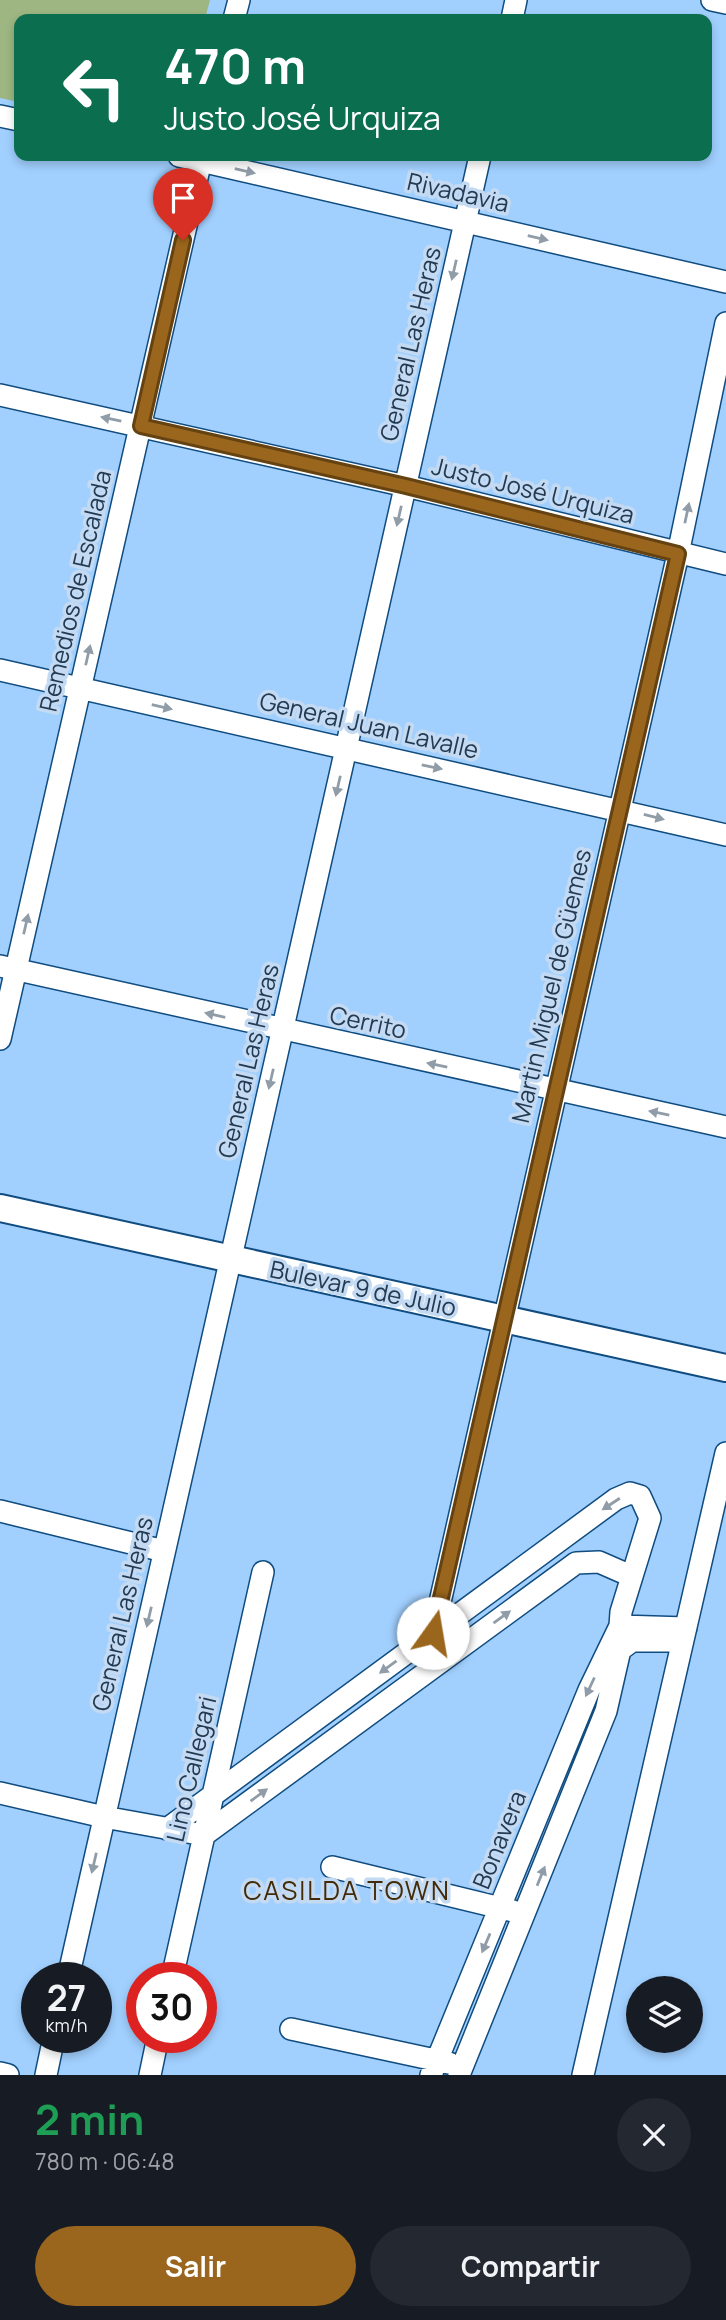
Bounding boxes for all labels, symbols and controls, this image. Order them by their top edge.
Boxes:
text: 470 m [164,32,306,99]
icon: left [49,42,140,133]
text: Justo José Urquiza [164,96,441,140]
street label: Rivadavia [404,164,513,219]
one-way arrow [234,166,256,177]
pin [153,168,213,240]
icon: arrive [164,179,202,217]
one-way arrow [528,233,550,244]
street label: General Las Heras [371,243,448,444]
one-way arrow [448,259,459,281]
one-way arrow [100,414,122,425]
street label: Justo José Urquiza [429,448,638,531]
street label: Remedios de Escalada [31,467,118,715]
one-way arrow [681,502,692,524]
one-way arrow [393,505,404,527]
one-way arrow [83,644,94,666]
street label: General Juan Lavalle [257,683,482,766]
one-way arrow [151,701,173,712]
one-way arrow [421,762,443,773]
one-way arrow [332,775,343,797]
one-way arrow [643,812,665,823]
street label: Martin Miguel de Güemes [503,846,598,1126]
one-way arrow [21,913,32,935]
street label: General Las Heras [209,960,286,1161]
street label: Cerrito [327,997,410,1046]
one-way arrow [204,1010,226,1021]
one-way arrow [426,1059,448,1070]
one-way arrow [266,1068,277,1090]
one-way arrow [648,1108,670,1119]
street label: Bulevar 9 de Julio [267,1252,460,1323]
one-way arrow [602,1497,620,1511]
street label: General Las Heras [83,1513,160,1714]
position arrow [396,1596,470,1670]
one-way arrow [144,1606,155,1628]
one-way arrow [492,1610,511,1624]
one-way arrow [379,1660,397,1674]
one-way arrow [584,1677,596,1697]
street label: Lino Callegari [158,1693,223,1845]
street label: Bonavera [464,1785,533,1893]
one-way arrow [250,1788,268,1802]
one-way arrow [88,1852,99,1874]
one-way arrow [535,1865,546,1886]
district label: CASILDA TOWN [243,1872,451,1908]
one-way arrow [480,1933,491,1954]
speed limit sign: 30 [126,1962,217,2053]
text: 27 [47,1974,86,2022]
map controls [626,1976,703,2053]
button: layers [626,1976,703,2053]
text: km/h [46,2013,87,2037]
text: 2 min [35,2090,144,2148]
button: close [617,2098,691,2172]
text: 780 m · 06:48 [35,2145,175,2177]
button: Salir [35,2226,356,2306]
button: Compartir [370,2226,691,2306]

